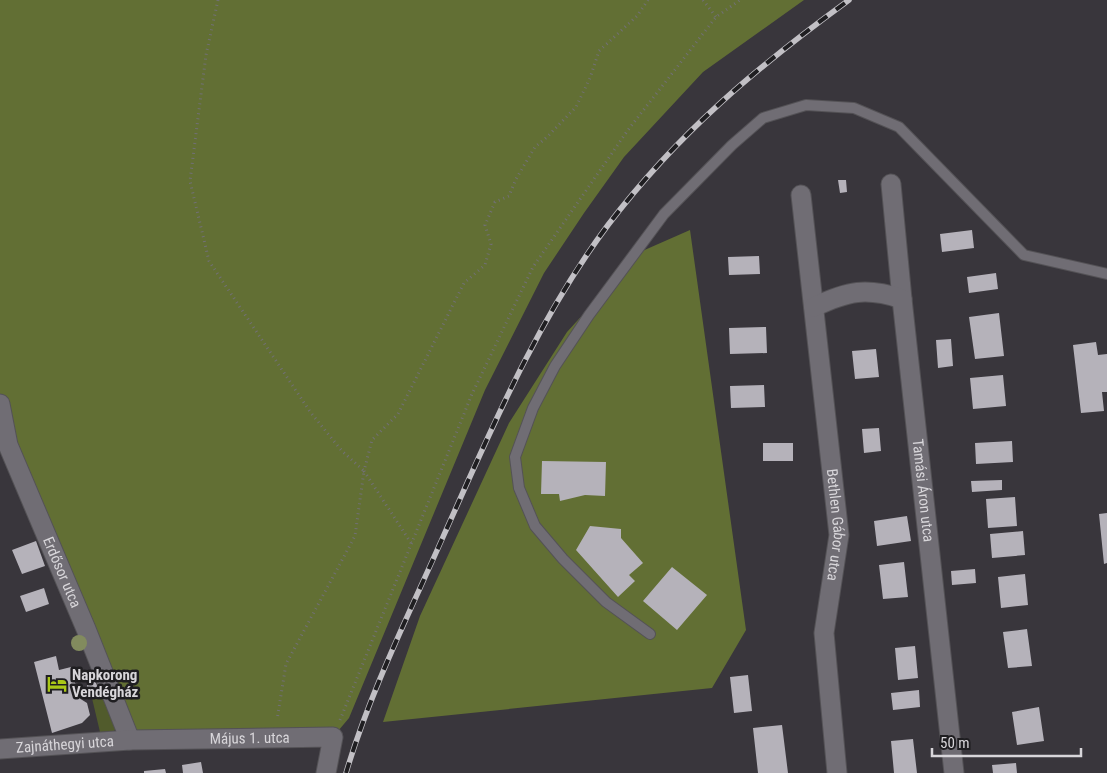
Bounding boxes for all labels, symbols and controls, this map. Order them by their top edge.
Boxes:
street label: Tamási Áron utca [908,438,938,543]
street label: Bethlen Gábor utca [823,468,848,582]
street label: Erdősor utca [39,534,85,610]
place label: Napkorong Vendégház [72,666,139,701]
hotel icon: Napkorong Vendégház [46,673,68,695]
scale bar [932,726,1081,758]
street label: Május 1. utca [209,729,290,748]
street label: Zajnáthegyi utca [15,732,114,757]
text: 50 m [940,734,970,752]

